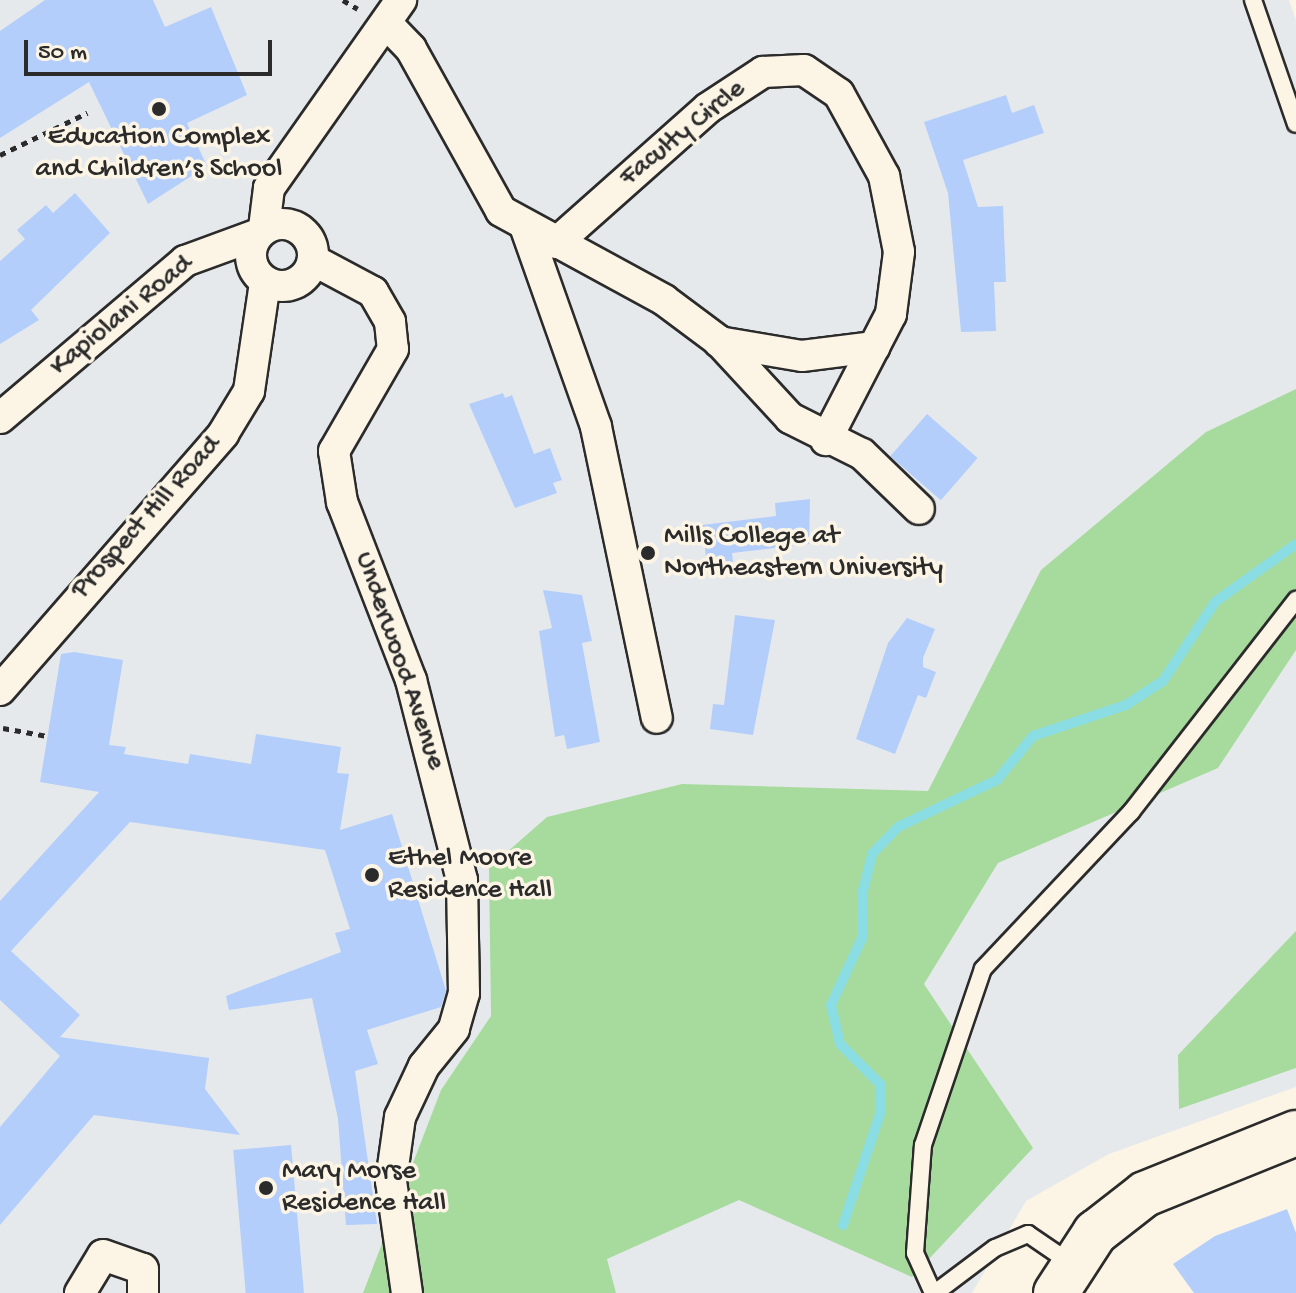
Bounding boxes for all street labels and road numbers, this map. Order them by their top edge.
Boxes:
street label: Faculty Circle [613,73,753,195]
street label: Kapiolani Road [44,248,200,384]
street label: Prospect Hill Road [65,429,229,607]
street label: Underwood Avenue [346,548,452,774]

